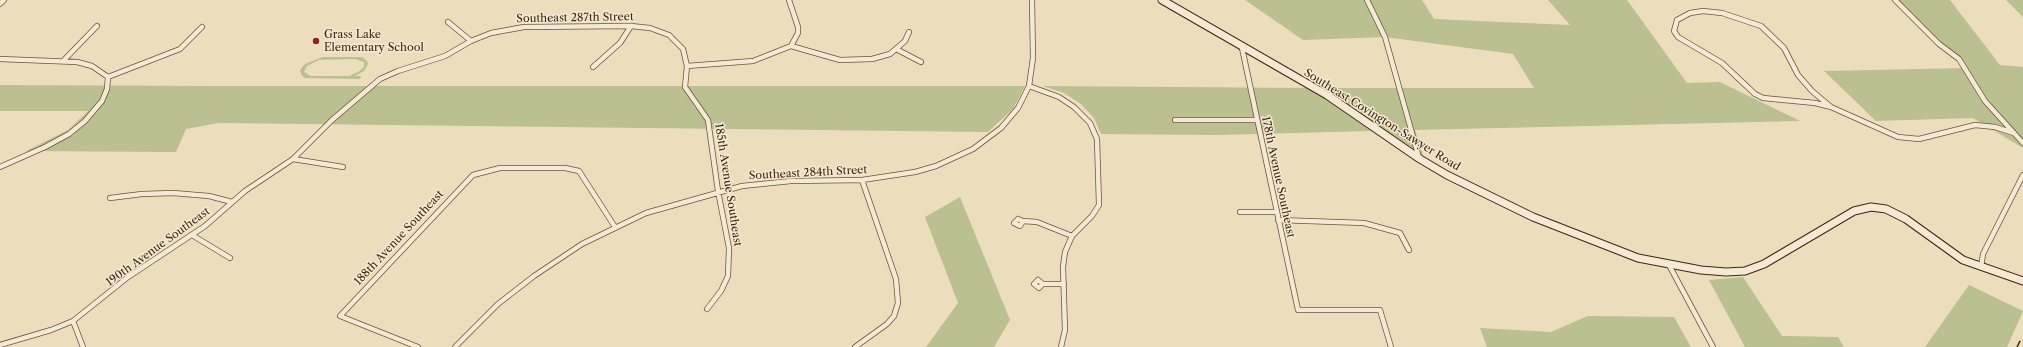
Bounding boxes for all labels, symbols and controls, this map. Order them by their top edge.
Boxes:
street label: Southeast 287th Street [516,10,634,26]
place label: Grass Lake Elementary School [324,28,424,54]
marker: Grass Lake Elementary School [311,36,321,46]
street label: Southeast Covington-Sawyer Road [1301,66,1463,174]
street label: 178th Avenue Southeast [1259,115,1297,239]
street label: 185th Avenue Southeast [712,123,744,247]
street label: Southeast 284th Street [749,163,867,183]
street label: 188th Avenue Southeast [352,188,446,288]
street label: 190th Avenue Southeast [103,205,213,289]

